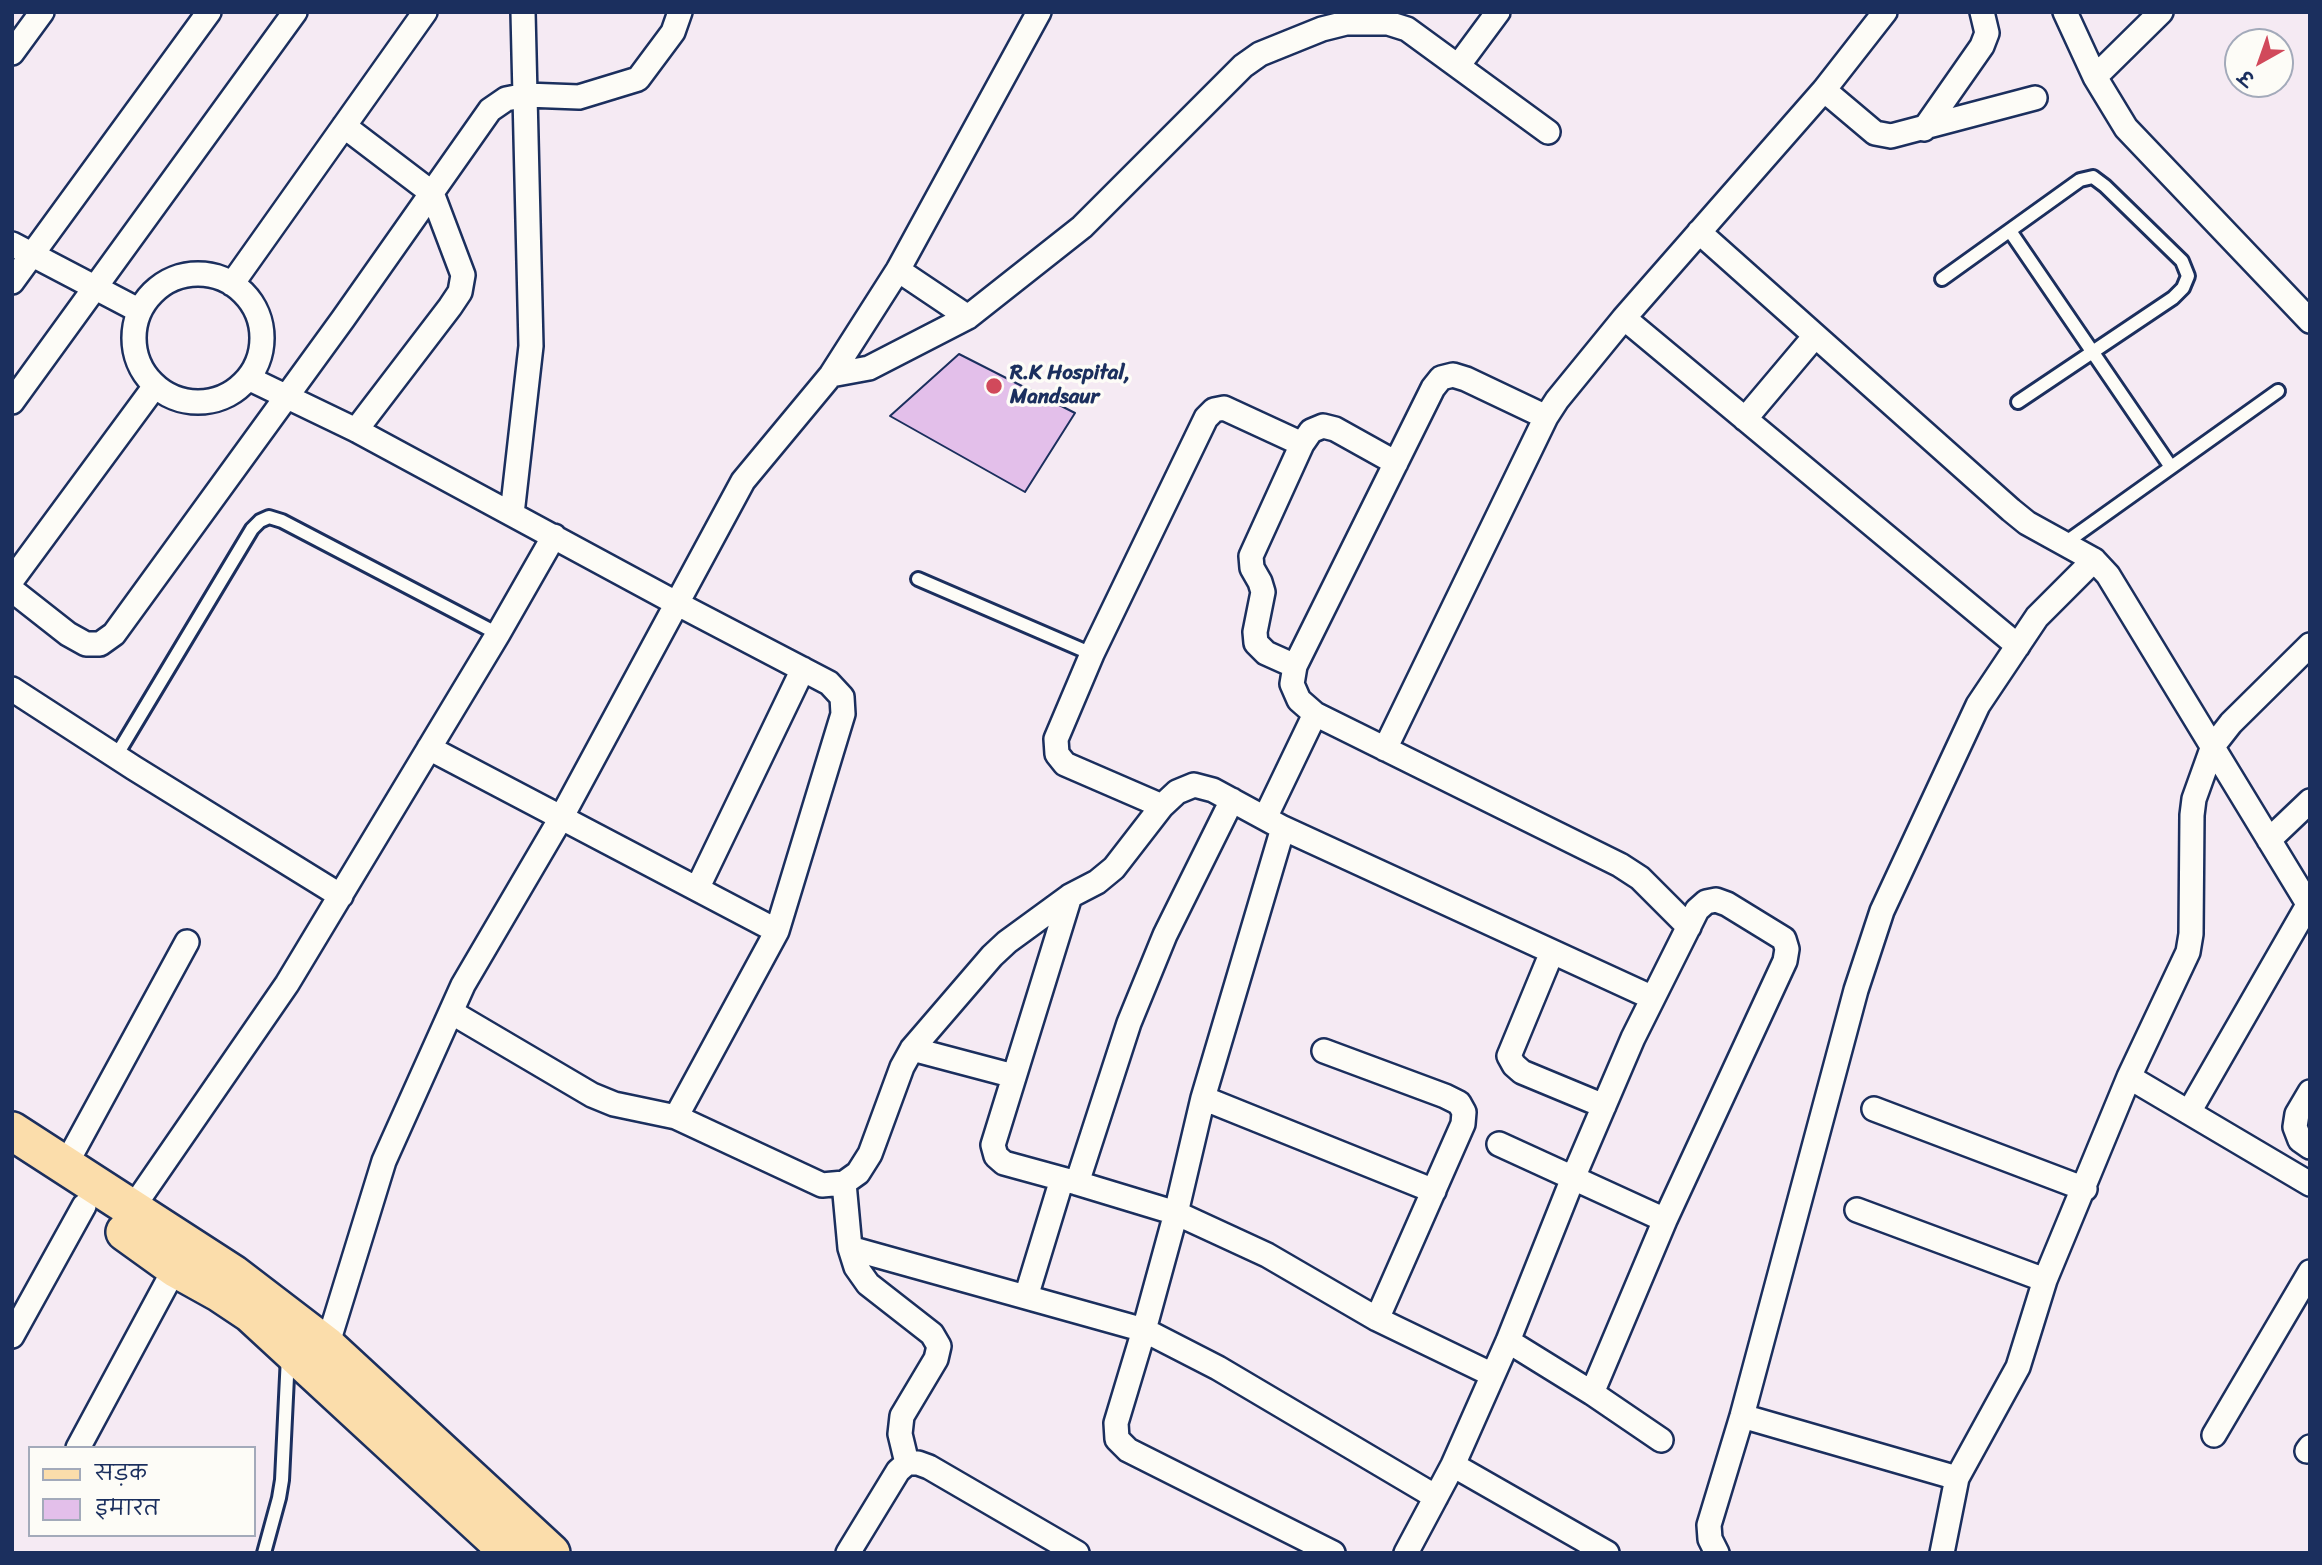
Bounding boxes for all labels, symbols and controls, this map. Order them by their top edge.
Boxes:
north arrow [2224,28,2294,98]
text: उ [2231,61,2262,95]
place label: R.K Hospital, Mandsaur [1010,361,1130,411]
marker: R.K Hospital, Mandsaur [984,376,1004,396]
legend [28,1446,256,1537]
text: सड़क [95,1454,147,1492]
text: इमारत [95,1489,159,1527]

